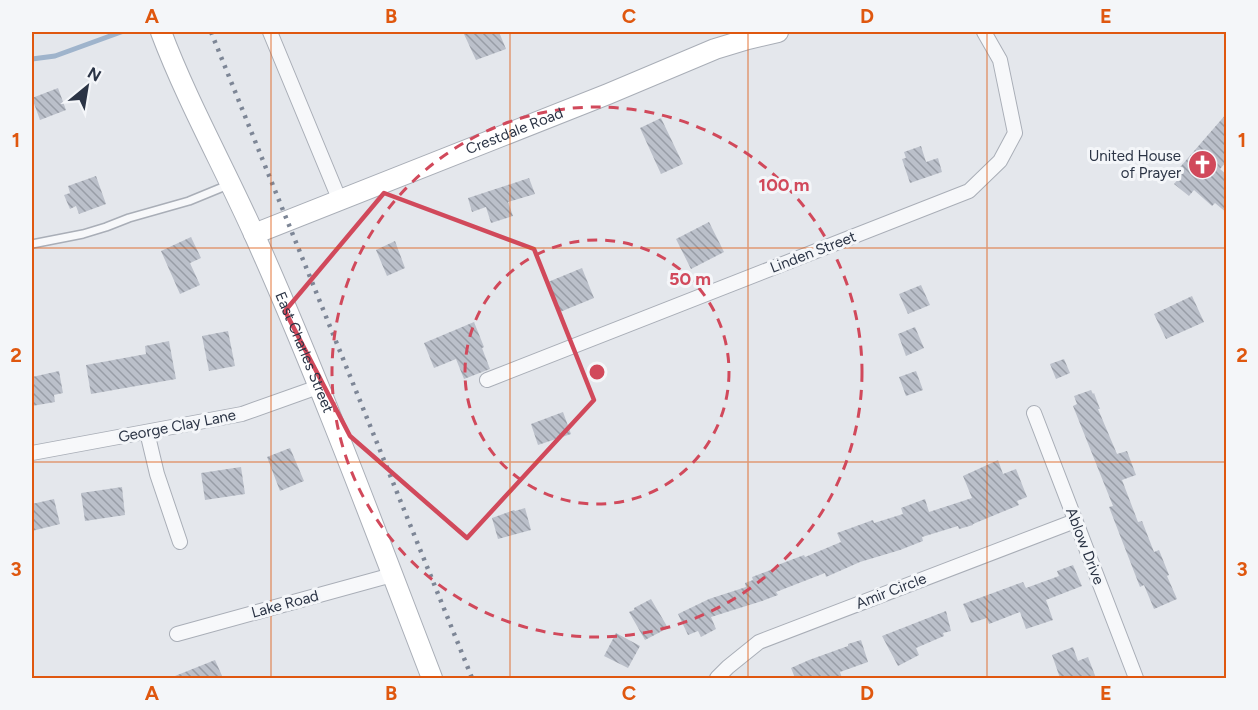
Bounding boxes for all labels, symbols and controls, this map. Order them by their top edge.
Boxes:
text: A [145,4,160,28]
text: B [385,4,397,28]
text: C [622,4,636,28]
text: D [860,4,874,28]
text: E [1100,4,1112,28]
north arrow [57,57,117,117]
text: N [84,63,104,86]
street label: Crestdale Road [463,104,566,158]
text: 1 [12,128,20,152]
text: 1 [1238,128,1246,152]
place label: United House of Prayer [1089,147,1181,182]
church icon: United House of Prayer [1186,149,1218,181]
text: 100 m [759,174,809,196]
street label: Linden Street [767,227,859,277]
text: 50 m [669,268,711,290]
street label: East Charles Street [271,289,337,416]
text: 2 [10,343,22,367]
text: 2 [1236,343,1248,367]
centre of rings [587,362,607,382]
street label: George Clay Lane [117,406,237,446]
street label: Ablow Drive [1062,505,1108,587]
text: 3 [10,557,22,581]
text: 3 [1236,557,1248,581]
street label: Amir Circle [853,569,929,613]
street label: Lake Road [249,586,321,622]
text: A [145,681,160,705]
text: B [385,681,397,705]
text: C [622,681,636,705]
text: D [860,681,874,705]
text: E [1100,681,1112,705]

